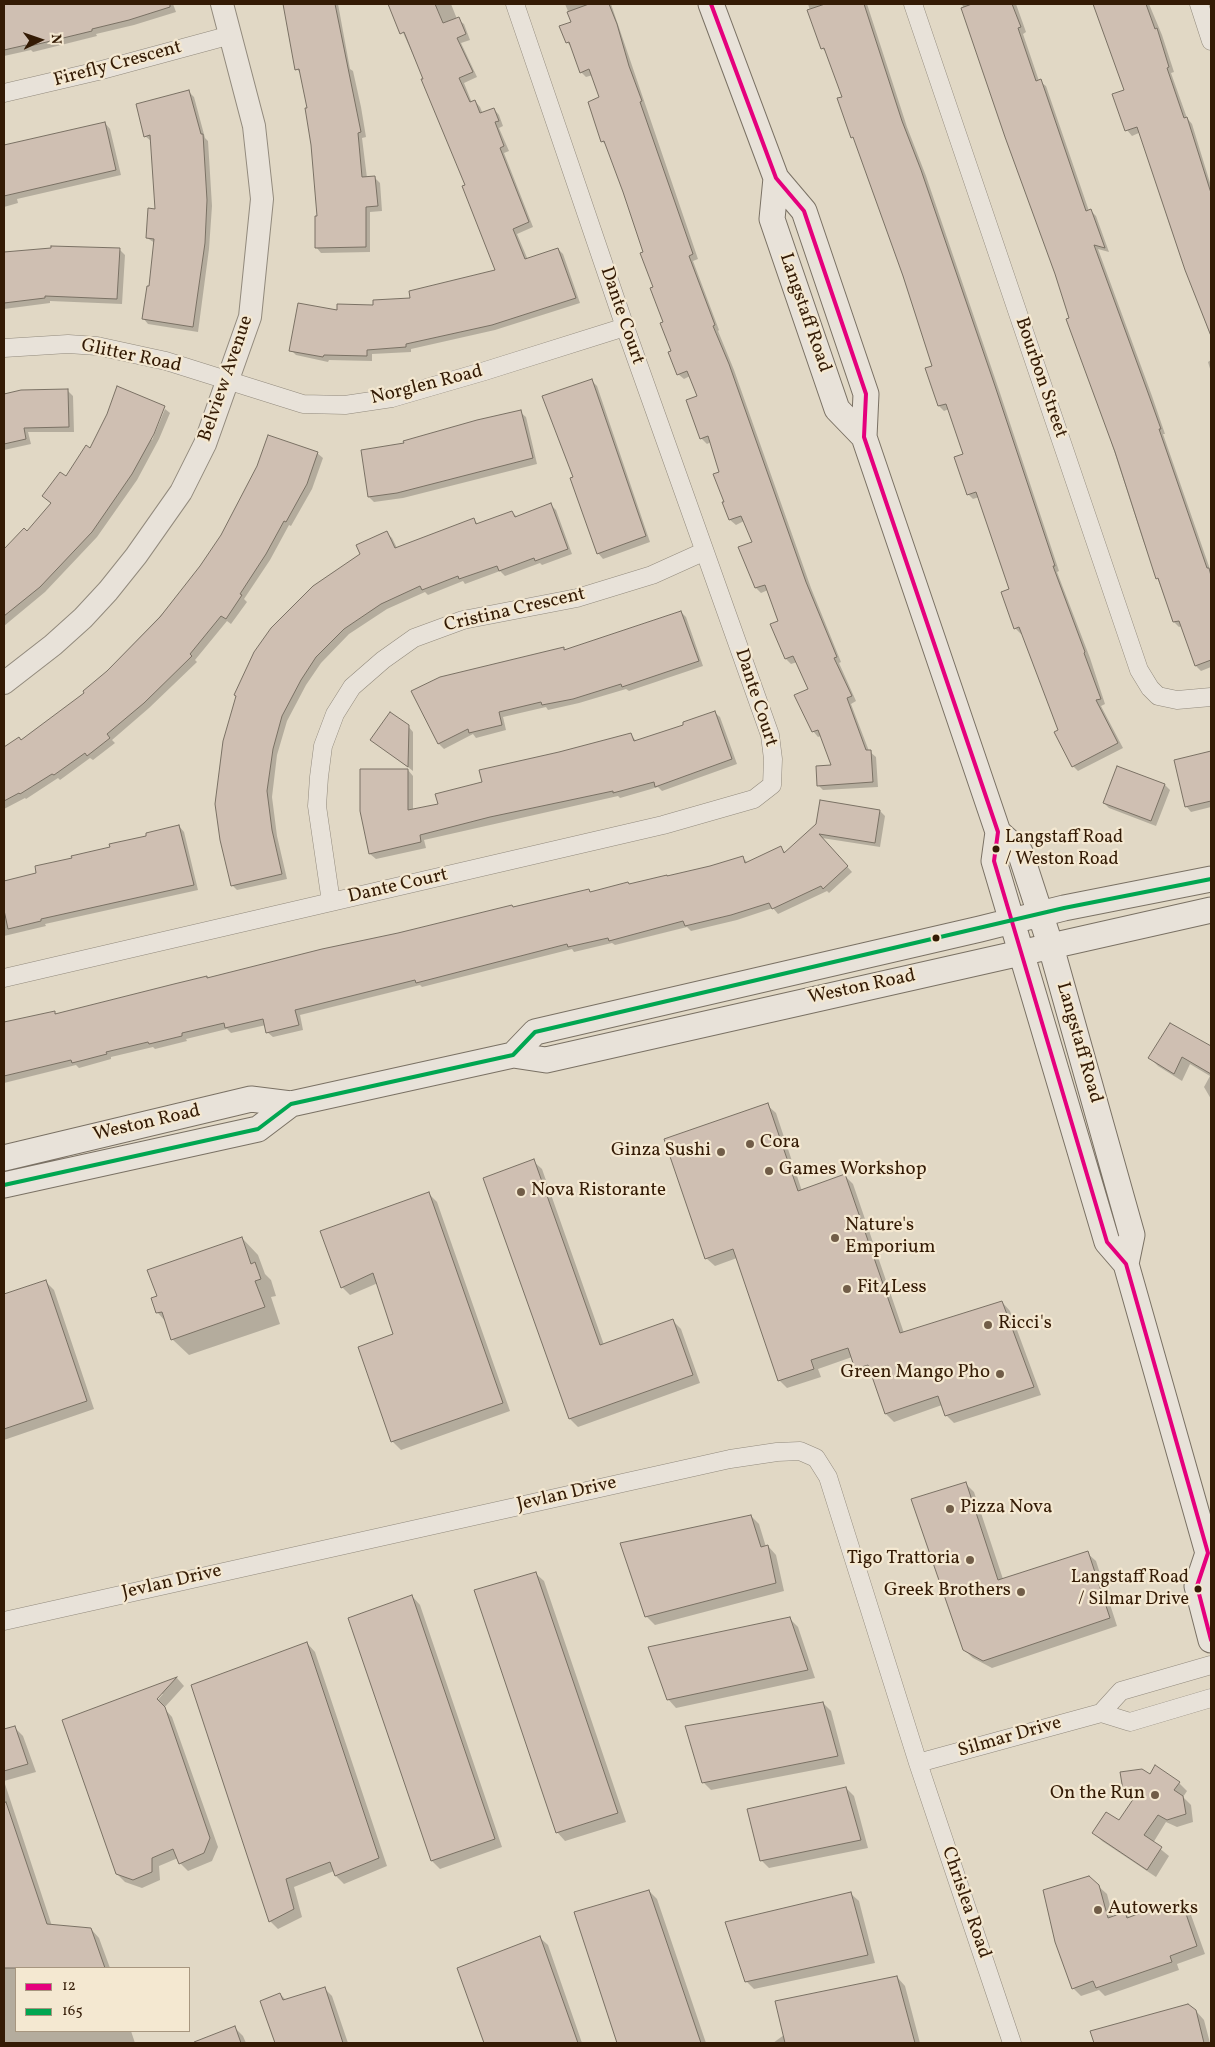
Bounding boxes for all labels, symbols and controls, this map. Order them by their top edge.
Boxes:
north arrow [15,15,65,65]
text: N [46,34,65,45]
street label: Firefly Crescent [51,37,185,93]
street label: Langstaff Road [773,250,835,376]
street label: Dante Court [594,264,648,368]
street label: Belview Avenue [195,313,259,445]
street label: Bourbon Street [1009,315,1071,441]
street label: Glitter Road [79,335,183,379]
street label: Norglen Road [369,361,485,411]
street label: Cristina Crescent [442,584,588,638]
street label: Dante Court [728,646,782,750]
place label: Langstaff Road / Weston Road [1005,828,1123,871]
marker: Langstaff Road / Weston Road [991,844,1001,854]
street label: Dante Court [346,864,450,910]
unlabelled marker [931,933,941,943]
street label: Weston Road [806,965,918,1011]
street label: Langstaff Road [1050,980,1106,1106]
street label: Weston Road [91,1101,203,1147]
place label: Cora [760,1133,800,1155]
marker: Cora [744,1138,756,1150]
place label: Ginza Sushi [611,1141,711,1163]
marker: Ginza Sushi [715,1146,727,1158]
place label: Games Workshop [779,1160,927,1182]
marker: Games Workshop [763,1165,775,1177]
place label: Nova Ristorante [531,1181,666,1203]
marker: Nova Ristorante [515,1186,527,1198]
place label: Nature's Emporium [845,1216,935,1260]
marker: Nature's Emporium [829,1232,841,1244]
place label: Fit4Less [857,1278,927,1300]
marker: Fit4Less [841,1283,853,1295]
place label: Ricci's [998,1314,1052,1336]
marker: Ricci's [982,1319,994,1331]
place label: Green Mango Pho [840,1363,990,1385]
marker: Green Mango Pho [994,1368,1006,1380]
street label: Jevlan Drive [515,1472,619,1518]
place label: Pizza Nova [960,1498,1053,1520]
marker: Pizza Nova [944,1503,956,1515]
place label: Tigo Trattoria [847,1549,960,1571]
marker: Tigo Trattoria [964,1554,976,1566]
street label: Jevlan Drive [120,1560,224,1606]
place label: Langstaff Road / Silmar Drive [1071,1568,1189,1610]
place label: Greek Brothers [884,1581,1011,1603]
marker: Langstaff Road / Silmar Drive [1193,1584,1203,1594]
marker: Greek Brothers [1015,1586,1027,1598]
street label: Silmar Drive [956,1712,1064,1764]
place label: On the Run [1050,1784,1145,1806]
marker: On the Run [1149,1789,1161,1801]
street label: Chrislea Road [935,1844,995,1962]
place label: Autowerks [1108,1899,1198,1921]
marker: Autowerks [1092,1904,1104,1916]
legend [15,1967,190,2032]
text: 12 [62,1976,76,1997]
text: 165 [62,2001,83,2022]

